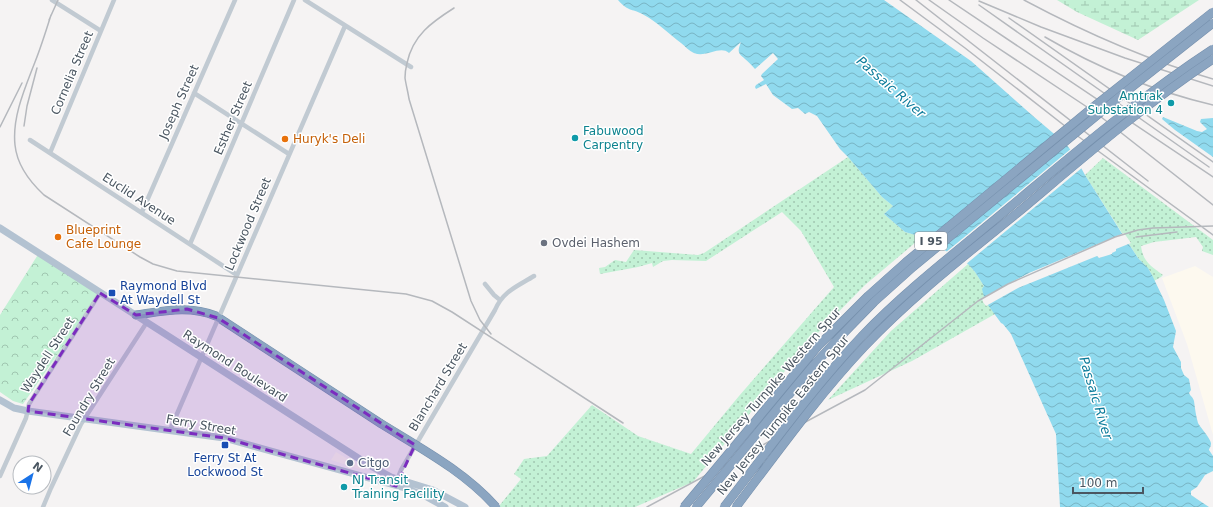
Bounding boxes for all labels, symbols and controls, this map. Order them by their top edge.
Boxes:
street label: Cornelia Street [48,29,96,117]
water label: Passaic River [854,53,930,122]
street label: Joseph Street [156,62,202,142]
street label: Esther Street [211,79,255,157]
place label: Amtrak Substation 4 [1087,89,1163,117]
marker: Amtrak Substation 4 [1166,98,1176,108]
place label: Fabuwood Carpentry [583,124,644,152]
place label: Huryk's Deli [293,132,365,146]
marker: Fabuwood Carpentry [570,133,580,143]
marker: Huryk's Deli [280,134,290,144]
street label: Euclid Avenue [100,170,178,228]
street label: Lockwood Street [222,175,274,273]
place label: Blueprint Cafe Lounge [66,223,141,251]
marker: Blueprint Cafe Lounge [53,232,63,242]
road number: I 95 [915,232,947,250]
place label: Ovdei Hashem [552,236,640,250]
marker: Ovdei Hashem [539,238,549,248]
place label: Raymond Blvd At Waydell St [120,279,207,307]
marker: Raymond Blvd At Waydell St [107,288,117,298]
street label: New Jersey Turnpike Western Spur [698,305,844,469]
street label: Waydell Street [18,314,78,396]
street label: Raymond Boulevard [180,327,290,405]
street label: New Jersey Turnpike Eastern Spur [714,332,852,498]
street label: Blanchard Street [406,340,470,434]
street label: Foundry Street [60,355,118,439]
water label: Passaic River [1076,355,1116,443]
street label: Ferry Street [165,412,237,438]
marker: Ferry St At Lockwood St [220,440,230,450]
place label: Ferry St At Lockwood St [187,451,263,479]
north arrow [12,455,52,495]
place label: Citgo [358,456,389,470]
marker: Citgo [345,458,355,468]
text: N [30,459,45,475]
scale bar [1073,469,1143,495]
place label: NJ Transit Training Facility [351,473,445,501]
text: 100 m [1079,476,1117,490]
marker: NJ Transit Training Facility [339,482,349,492]

